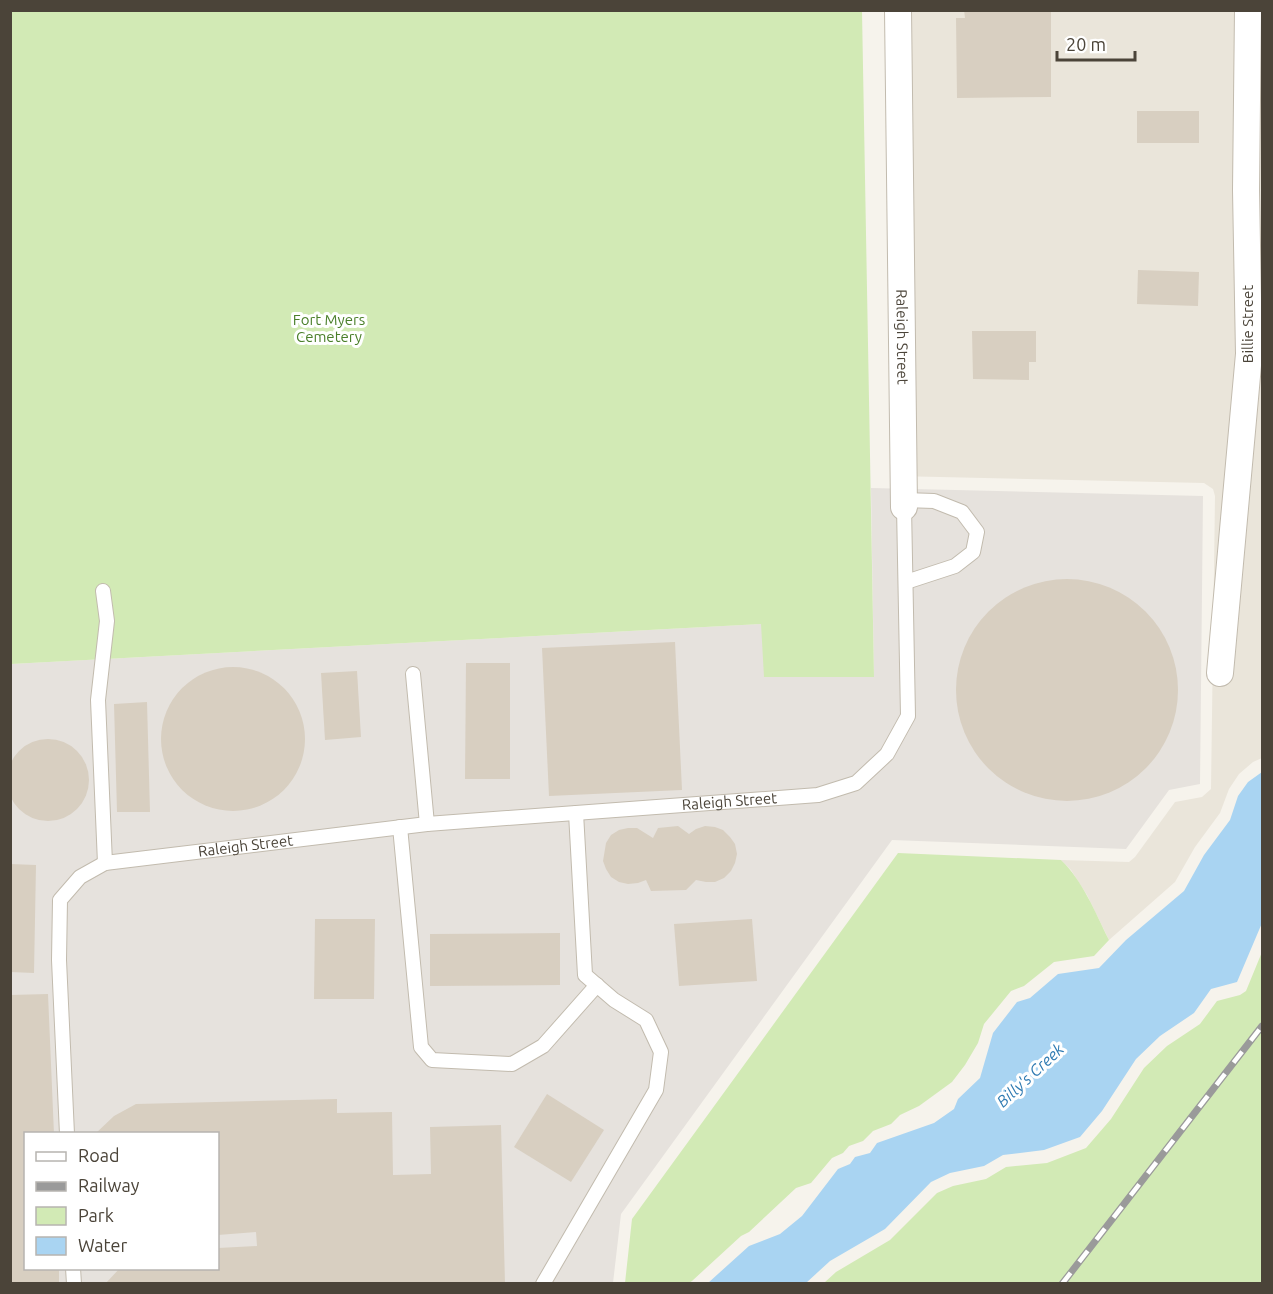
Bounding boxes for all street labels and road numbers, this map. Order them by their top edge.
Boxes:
street label: Billie Street [1239,285,1256,363]
street label: Raleigh Street [893,289,912,385]
street label: Raleigh Street [681,789,778,813]
street label: Raleigh Street [197,831,294,860]

